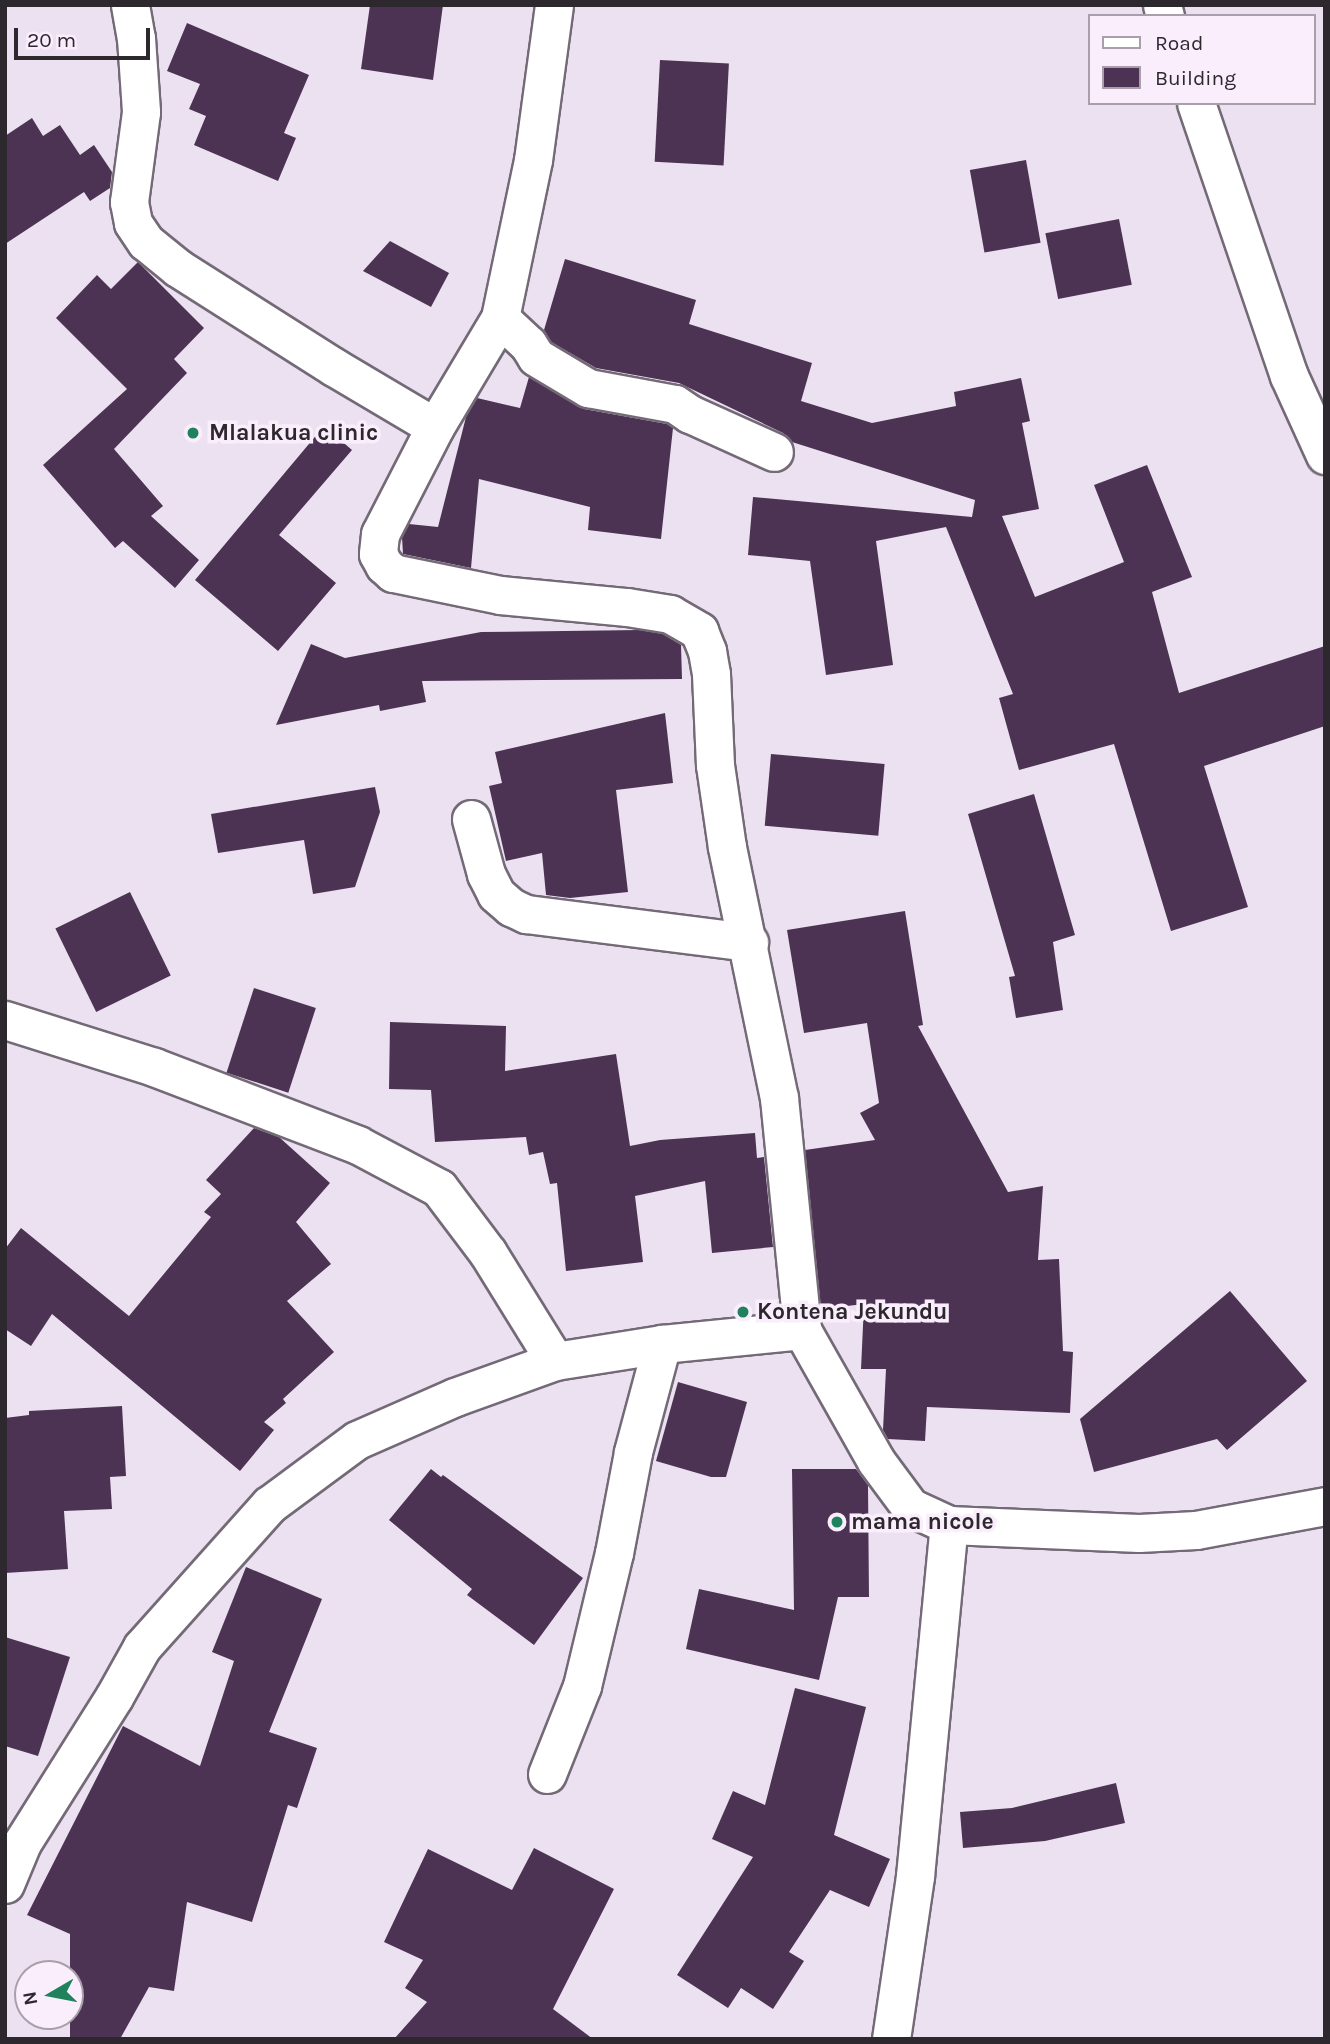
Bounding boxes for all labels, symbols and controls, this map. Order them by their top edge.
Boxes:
scale bar [18,14,154,58]
legend [1088,14,1316,105]
text: 20 m [27,28,76,52]
text: Road [1155,31,1203,55]
text: Building [1155,66,1236,90]
place label: Mlalakua clinic [209,419,378,447]
marker: Mlalakua clinic [183,423,203,443]
place label: Kontena Jekundu [757,1298,948,1326]
marker: Kontena Jekundu [735,1304,751,1320]
place label: mama nicole [851,1508,994,1536]
marker: mama nicole [829,1514,845,1530]
north arrow [14,1960,84,2030]
text: N [18,1990,42,2007]

